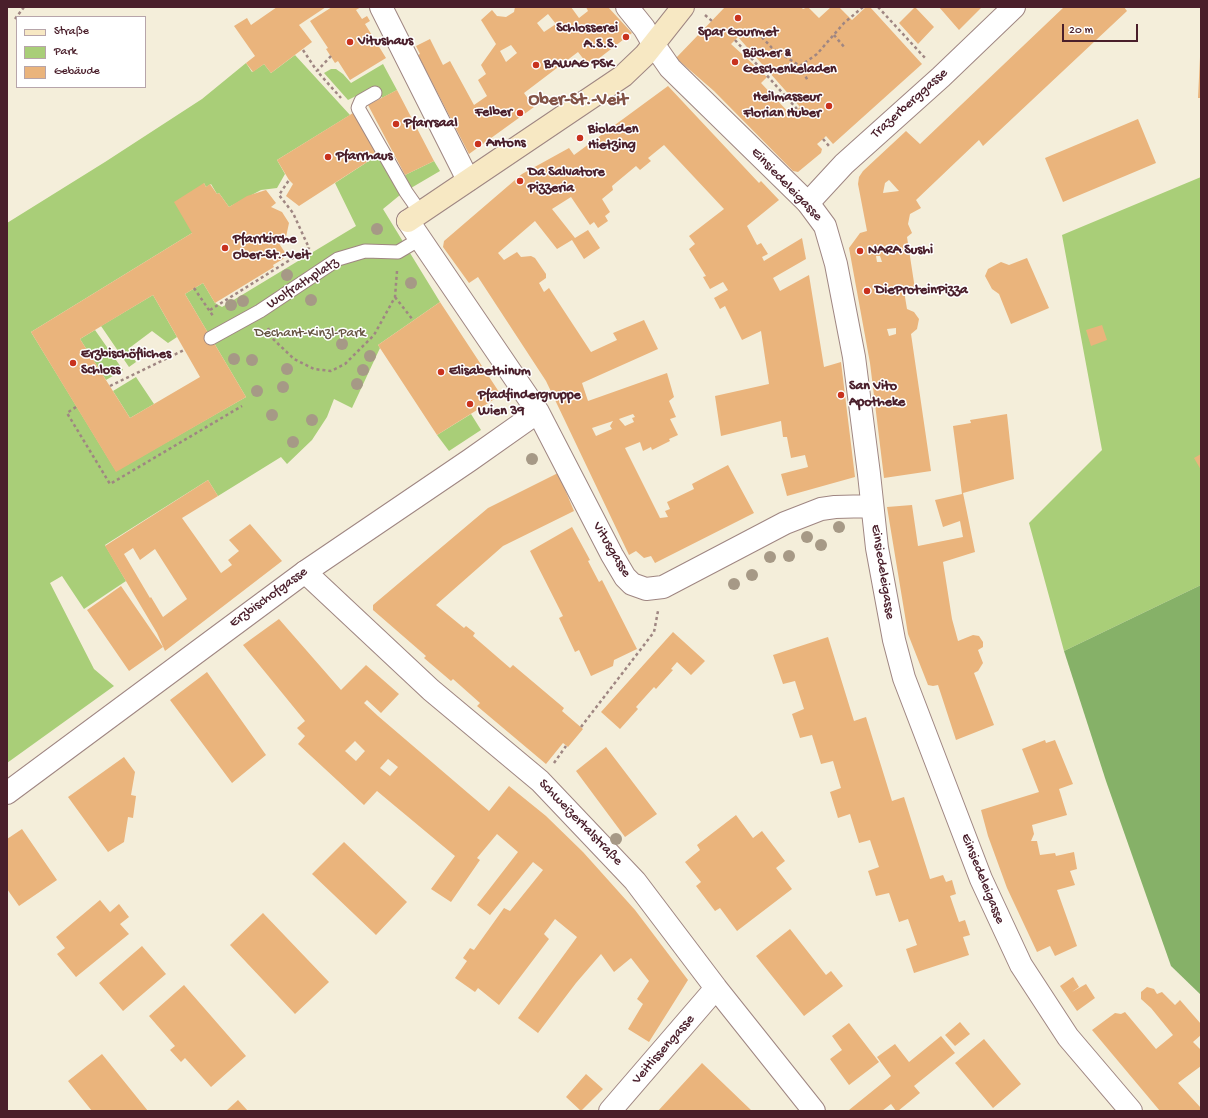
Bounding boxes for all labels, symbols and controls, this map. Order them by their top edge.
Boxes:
marker: Spar Gourmet [733,13,743,23]
legend [16,16,146,88]
scale bar [1064,16,1140,42]
place label: Schlosserei A.S.S. [556,21,618,54]
text: 20 m [1069,24,1093,38]
text: Straße [54,25,89,39]
place label: Spar Gourmet [698,25,778,41]
marker: Schlosserei A.S.S. [621,32,631,42]
place label: Vitushaus [358,34,413,50]
marker: Vitushaus [345,37,355,47]
text: Park [54,45,77,59]
place label: Bücher & Geschenkeladen [743,46,837,78]
place label: BAWAG PSK [544,57,614,73]
marker: Bücher & Geschenkeladen [730,57,740,67]
marker: BAWAG PSK [531,60,541,70]
text: Gebäude [54,65,100,79]
street label: Trazerberggasse [868,65,952,143]
district label: Ober-St.-Veit [528,90,628,112]
place label: Heilmasseur Florian Huber [744,90,821,122]
marker: Heilmasseur Florian Huber [824,101,834,111]
place label: Felber [475,105,512,121]
marker: Felber [515,108,525,118]
place label: Pfarrsaal [404,116,457,132]
marker: Pfarrsaal [391,119,401,129]
place label: Bioladen Hietzing [588,122,638,154]
marker: Bioladen Hietzing [575,133,585,143]
place label: Antons [486,136,526,152]
marker: Antons [473,139,483,149]
street label: Einsiedeleigasse [747,145,825,225]
place label: Pfarrhaus [336,149,393,165]
marker: Pfarrhaus [323,152,333,162]
place label: Da Salvatore Pizzeria [528,165,605,198]
marker: Da Salvatore Pizzeria [515,176,525,186]
place label: Pfarrkirche Ober-St.-Veit [233,232,310,264]
marker: Pfarrkirche Ober-St.-Veit [220,243,230,253]
place label: NARA Sushi [868,243,933,259]
marker: NARA Sushi [855,246,865,256]
street label: Wolfrathplatz [264,255,342,313]
place label: DieProteinPizza [875,283,968,299]
marker: DieProteinPizza [862,286,872,296]
park label: Dechant-Kinzl-Park [255,326,365,342]
place label: Erzbischöfliches Schloss [81,347,171,380]
marker: Erzbischöfliches Schloss [68,358,78,368]
place label: Elisabethinum [449,364,531,380]
marker: Elisabethinum [436,367,446,377]
place label: San Vito Apotheke [849,379,905,412]
place label: Pfadfindergruppe Wien 39 [478,388,581,420]
marker: San Vito Apotheke [836,390,846,400]
marker: Pfadfindergruppe Wien 39 [465,399,475,409]
street label: Vitusgasse [588,519,634,581]
street label: Einsiedeleigasse [866,523,898,621]
street label: Erzbischofgasse [227,564,311,632]
street label: Schweizertalstraße [534,776,626,870]
street label: Einsiedeleigasse [956,831,1008,927]
street label: Veitlissengasse [629,1012,699,1088]

